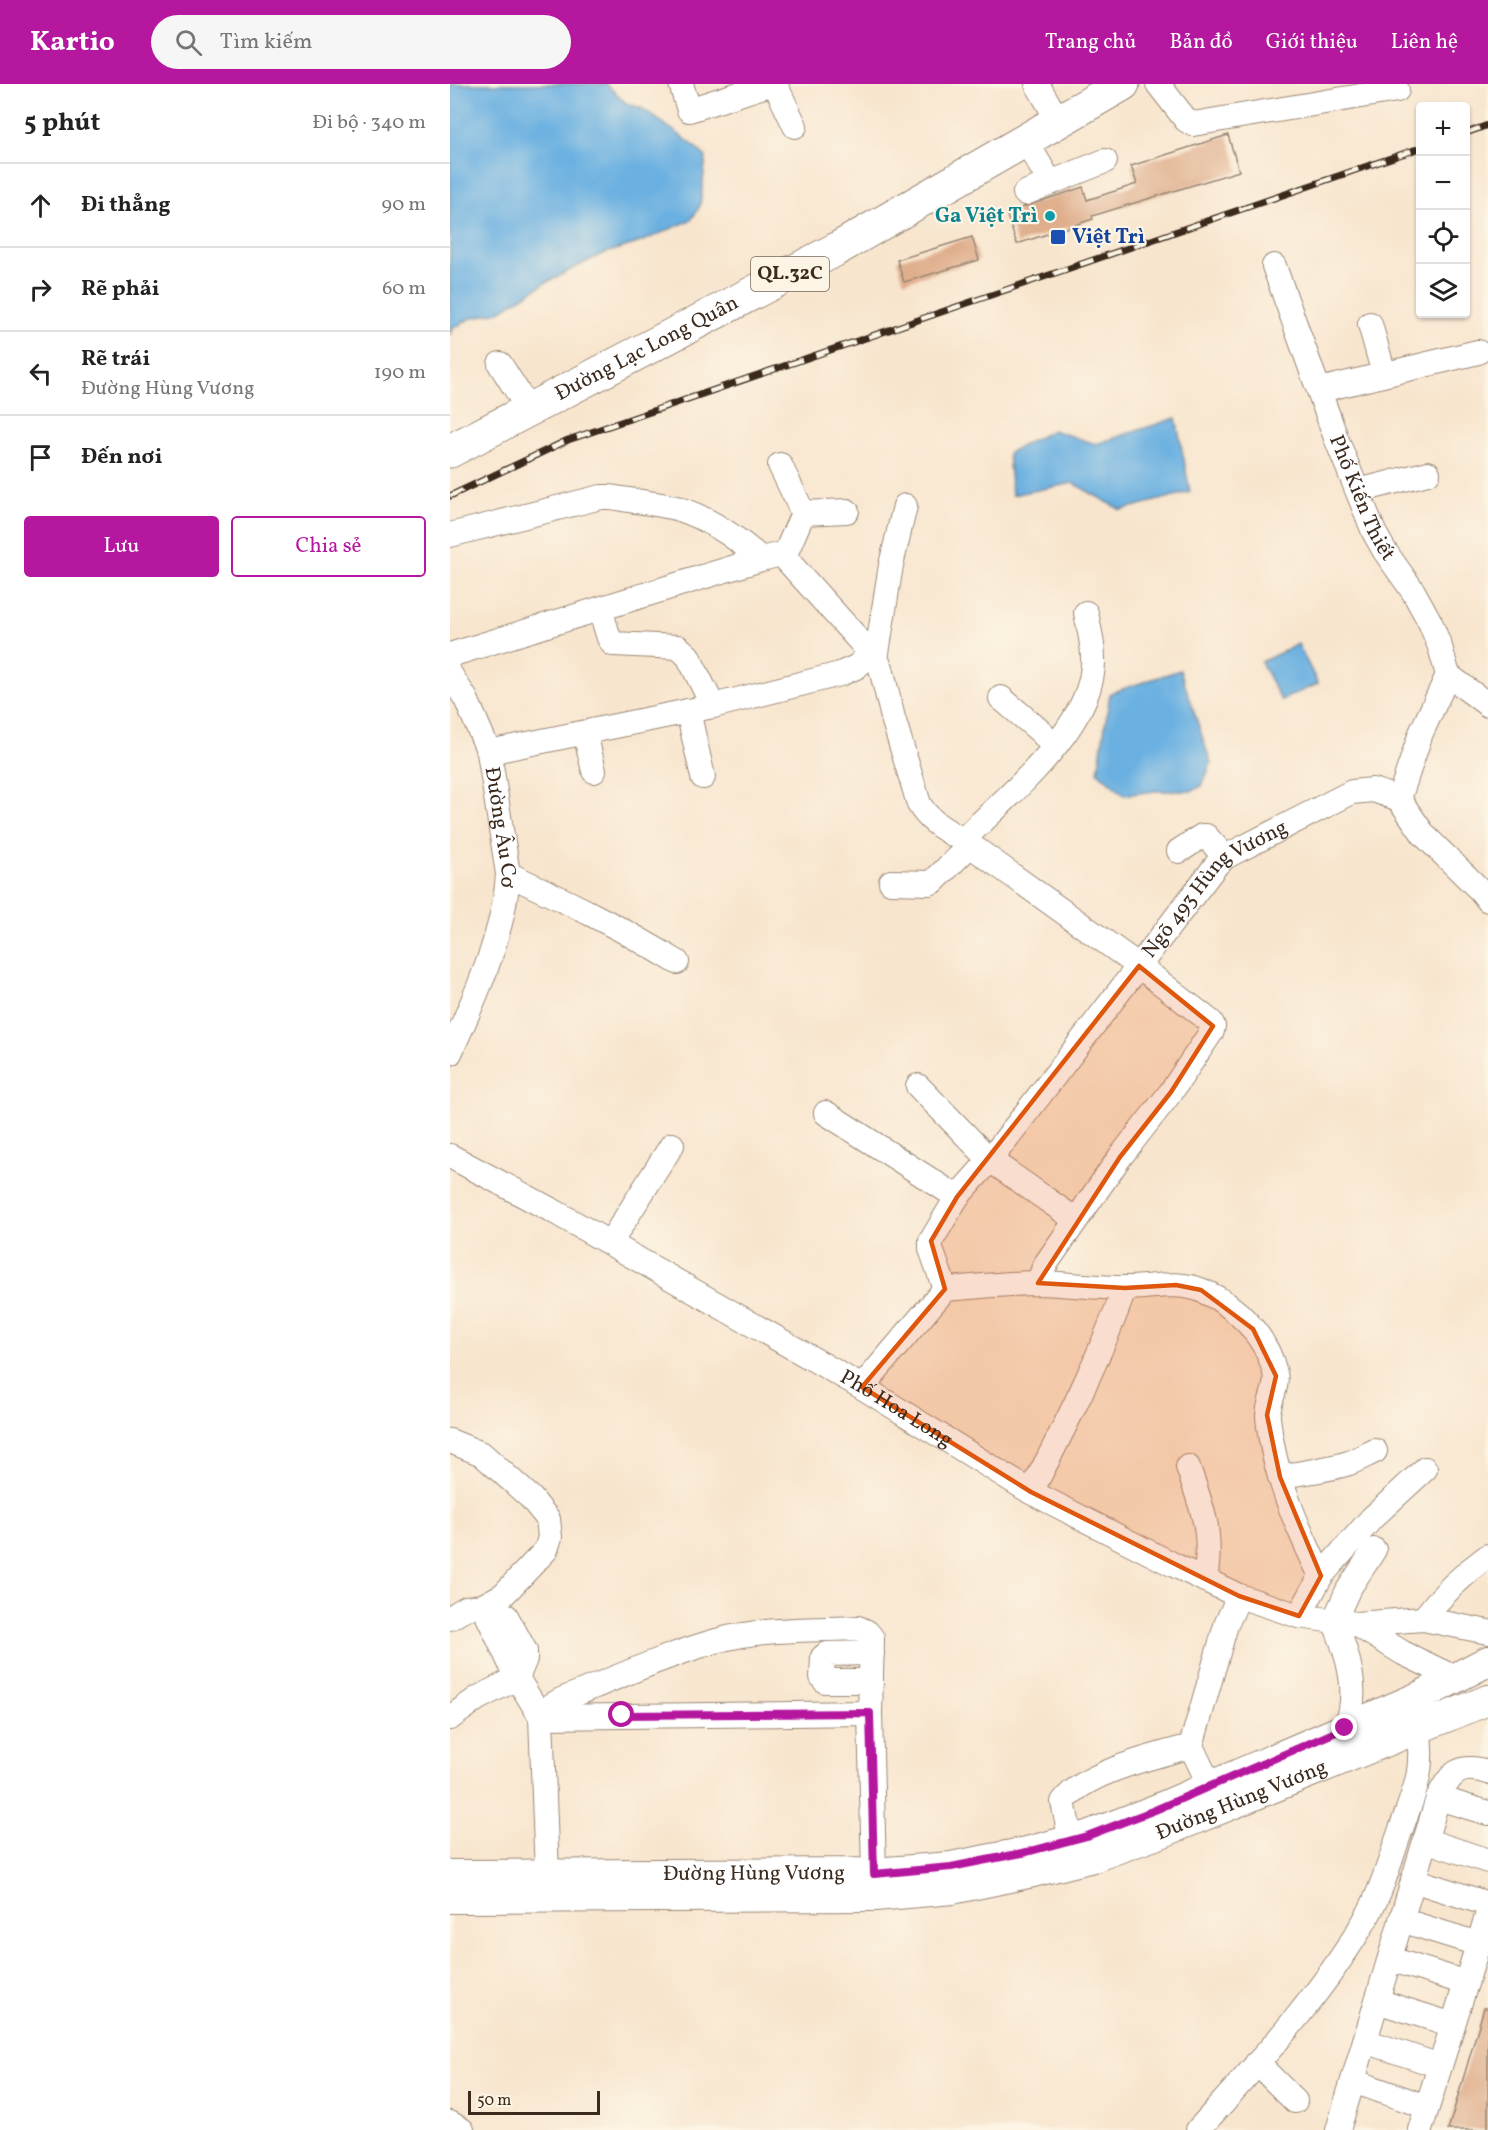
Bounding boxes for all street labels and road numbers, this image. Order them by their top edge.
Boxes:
road number: QL.32C [751,257,829,291]
street label: Đường Lạc Long Quân [550,288,744,408]
street label: Phố Kiến Thiết [1322,430,1402,567]
street label: Đường Âu Cơ [477,765,523,890]
street label: Ngõ 493 Hùng Vương [1135,813,1293,964]
street label: Phố Hoa Long [834,1363,959,1455]
street label: Đường Hùng Vương [1152,1752,1331,1848]
street label: Đường Hùng Vương [663,1859,845,1888]

